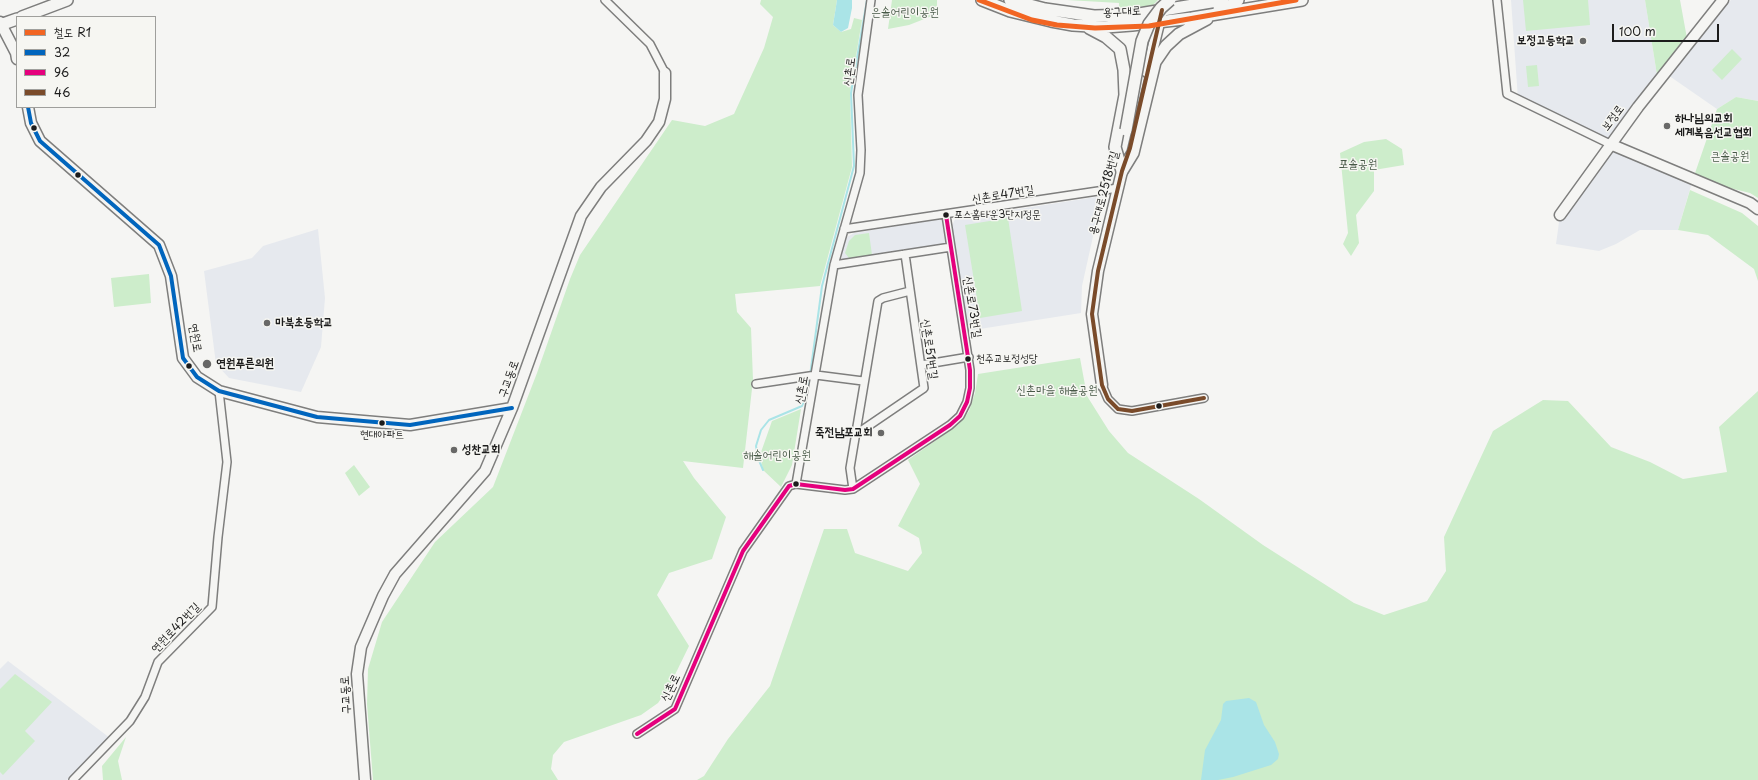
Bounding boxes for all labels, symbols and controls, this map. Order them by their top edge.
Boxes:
street label: 용구대로 [1102,4,1142,20]
park label: 은솔어린이공원 [871,6,939,20]
legend [16,16,156,108]
scale bar [1614,16,1721,42]
text: 100 m [1619,22,1656,40]
text: 철도 R1 [54,23,91,41]
place label: 보정고등학교 [1517,34,1575,48]
marker: 보정고등학교 [1578,36,1588,46]
text: 32 [54,43,70,61]
street label: 신촌로 [841,57,859,87]
text: 96 [54,63,69,81]
text: 46 [54,83,70,101]
street label: 보정로 [1599,102,1627,134]
place label: 하나님의교회 세계복음선교협회 [1675,112,1752,140]
marker: 하나님의교회 세계복음선교협회 [1662,121,1672,131]
unlabelled marker [29,123,39,133]
street label: 용구대로2518번길 [1086,149,1122,237]
park label: 큰솔공원 [1711,150,1749,164]
park label: 포솔공원 [1339,158,1377,172]
unlabelled marker [73,170,83,180]
street label: 신촌로47번길 [971,183,1035,207]
place label: 포스홈타운3단지정문 [954,208,1041,222]
marker: 포스홈타운3단지정문 [941,210,951,220]
street label: 신촌로73번길 [960,275,984,339]
place label: 마북초등학교 [275,316,333,330]
marker: 마북초등학교 [262,318,272,328]
street label: 신촌로51번길 [918,318,940,380]
street label: 연원로 [185,322,205,354]
place label: 천주교보정성당 [976,352,1038,366]
marker: 천주교보정성당 [963,354,973,364]
place label: 연원푸른의원 [216,357,274,371]
marker: 연원푸른의원 [201,358,213,370]
street label: 구교동로 [496,358,522,400]
unlabelled marker [184,361,194,371]
street label: 신촌로 [792,374,812,406]
park label: 신촌마을 해솔공원 [1016,384,1098,398]
unlabelled marker [1154,401,1164,411]
marker: 현대아파트 [377,418,387,428]
place label: 죽전남포교회 [815,426,873,440]
place label: 현대아파트 [360,428,404,442]
marker: 죽전남포교회 [876,428,886,438]
place label: 성찬교회 [462,443,501,457]
marker: 성찬교회 [449,445,459,455]
park label: 해솔어린이공원 [743,449,811,463]
unlabelled marker [791,479,801,489]
street label: 연원로42번길 [149,600,203,656]
street label: 신촌로 [658,672,684,704]
street label: 구교동로 [338,675,354,715]

